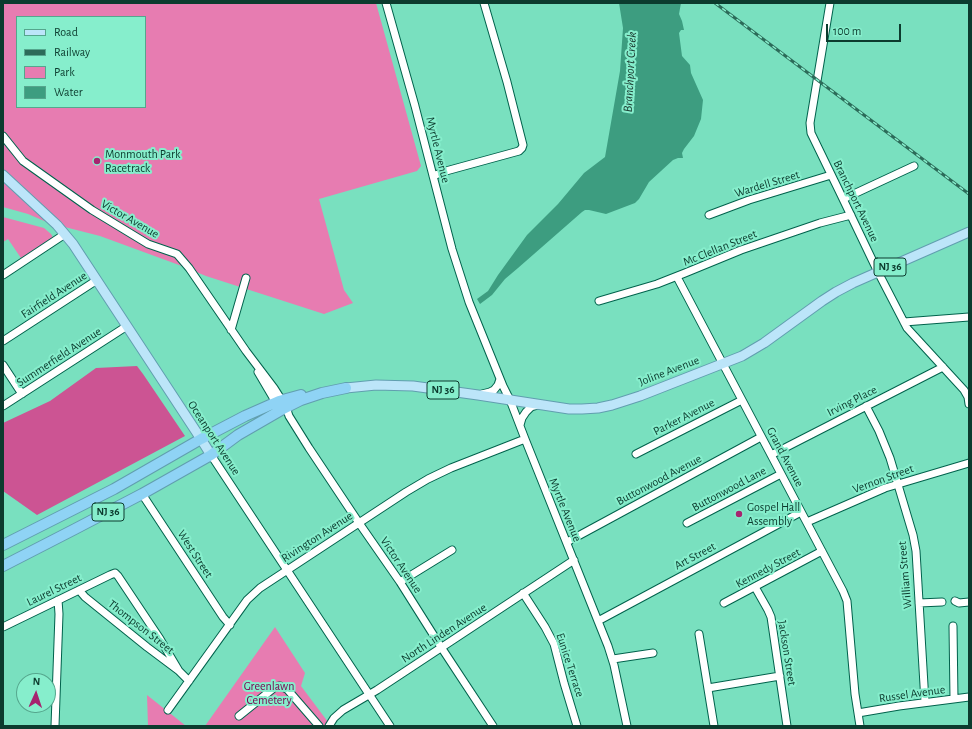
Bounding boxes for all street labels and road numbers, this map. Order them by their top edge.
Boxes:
street label: Myrtle Avenue [423,115,453,185]
street label: Branchport Avenue [830,158,882,244]
street label: Wardell Street [733,167,801,201]
street label: Victor Avenue [98,197,162,241]
street label: Mc Clellan Street [681,227,759,269]
road number: NJ 36 [874,258,906,276]
street label: Fairfield Avenue [18,268,90,322]
street label: Summerfield Avenue [14,324,104,390]
street label: Joline Avenue [637,353,701,389]
road number: NJ 36 [427,381,459,399]
street label: Irving Place [825,382,879,420]
street label: Parker Avenue [651,395,717,439]
street label: Oceanport Avenue [185,398,243,478]
street label: Grand Avenue [763,425,807,489]
street label: Buttonwood Avenue [614,451,704,509]
street label: Vernon Street [850,461,916,497]
street label: Buttonwood Lane [689,463,769,515]
street label: Myrtle Avenue [546,476,584,544]
road number: NJ 36 [92,503,124,521]
street label: Rivington Avenue [279,509,355,565]
street label: West Street [174,527,216,581]
street label: Victor Avenue [377,534,425,596]
street label: Art Street [672,539,718,573]
street label: William Street [895,541,915,609]
street label: Kennedy Street [733,545,803,591]
street label: Laurel Street [24,571,84,609]
street label: Thompson Street [105,597,177,657]
street label: North Linden Avenue [399,600,489,666]
street label: Jackson Street [775,619,799,687]
street label: Eunice Terrace [553,631,587,699]
street label: Russel Avenue [878,682,946,706]

